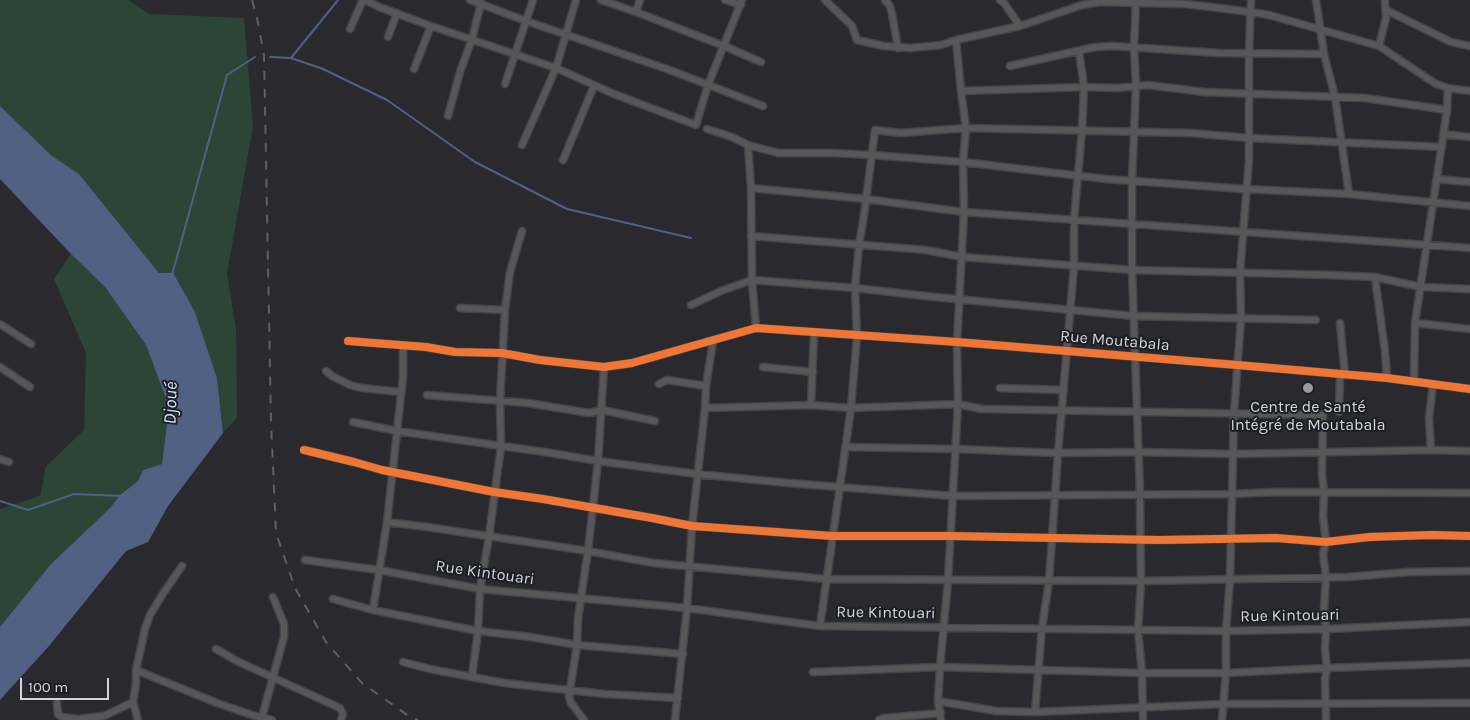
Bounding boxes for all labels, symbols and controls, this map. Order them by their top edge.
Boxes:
street label: Rue Moutabala [1059,327,1171,355]
water label: Djoué [159,381,183,425]
marker: Centre de Santé Intégré de Moutabala [1301,381,1315,395]
place label: Centre de Santé Intégré de Moutabala [1230,397,1386,435]
street label: Rue Kintouari [434,557,536,589]
street label: Rue Kintouari [836,603,936,623]
street label: Rue Kintouari [1240,606,1340,626]
scale bar [22,668,111,700]
text: 100 m [28,678,68,696]

